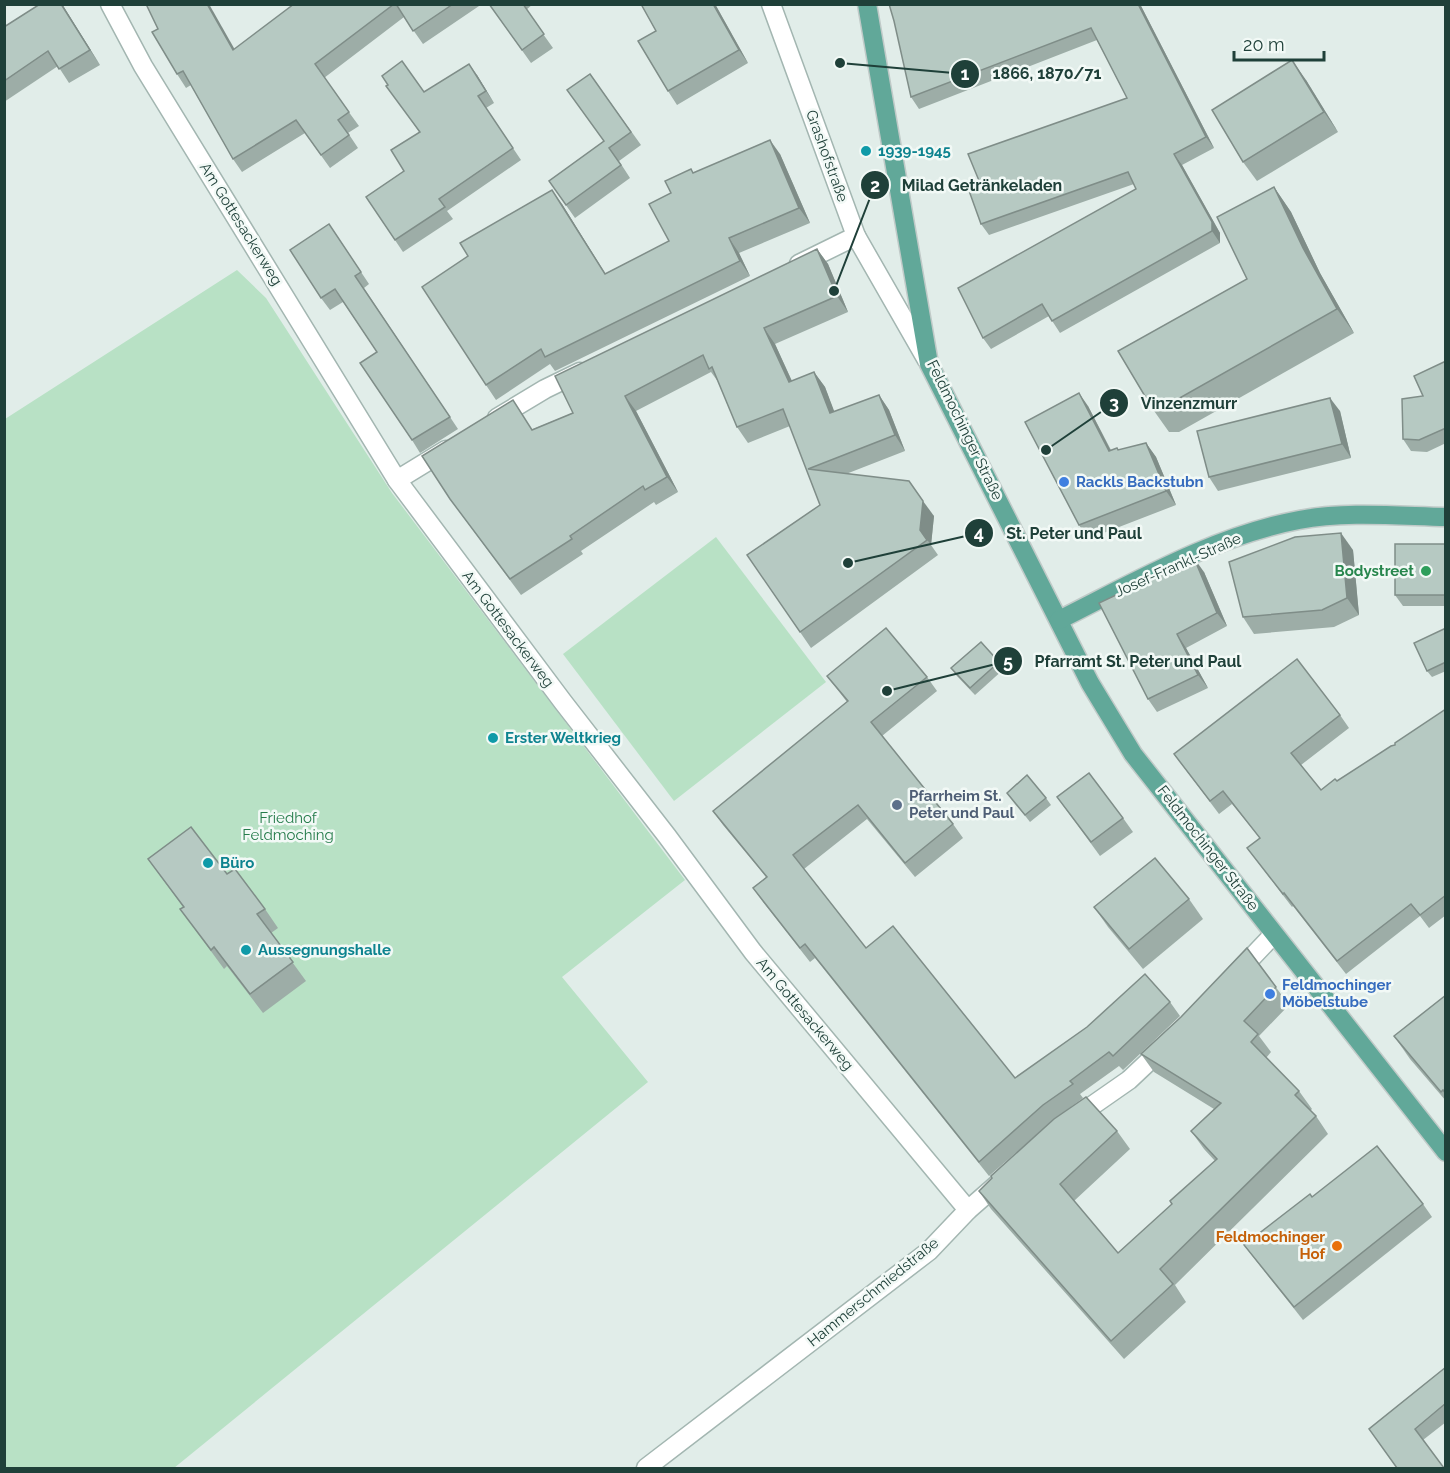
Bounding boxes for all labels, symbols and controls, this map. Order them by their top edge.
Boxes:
scale bar [1234,24,1324,62]
text: 20 m [1243,34,1285,55]
callout: 1866, 1870/71 [950,57,1113,91]
text: 1 [961,63,970,84]
text: 1866, 1870/71 [993,64,1101,83]
street label: Grashofstraße [802,108,852,205]
place label: 1939-1945 [878,142,951,160]
marker: 1939-1945 [859,144,873,158]
street label: Am Gottesackerweg [196,159,286,289]
callout: Milad Getränkeladen [860,168,1074,202]
text: 2 [870,175,880,196]
text: Milad Getränkeladen [902,176,1062,195]
street label: Feldmochinger Straße [923,357,1007,503]
callout: Vinzenzmurr [1099,386,1249,420]
text: 3 [1109,392,1119,413]
text: Vinzenzmurr [1141,394,1237,413]
place label: Rackls Backstubn [1076,473,1204,491]
marker: Rackls Backstubn [1057,475,1071,489]
callout: St. Peter und Paul [964,516,1154,550]
text: 4 [974,522,984,543]
text: St. Peter und Paul [1006,524,1143,543]
street label: Josef-Frankl-Straße [1112,529,1244,601]
place label: Bodystreet [1335,562,1414,580]
marker: Bodystreet [1419,564,1433,578]
street label: Am Gottesackerweg [458,567,558,691]
callout: Pfarramt St. Peter und Paul [993,644,1254,678]
text: 5 [1003,651,1013,672]
text: Pfarramt St. Peter und Paul [1035,652,1242,671]
place label: Erster Weltkrieg [505,729,621,747]
marker: Erster Weltkrieg [486,731,500,745]
street label: Feldmochinger Straße [1154,782,1262,914]
place label: Pfarrheim St. Peter und Paul [909,787,1015,822]
marker: Pfarrheim St. Peter und Paul [890,798,904,812]
park label: Friedhof Feldmoching [242,809,334,844]
place label: Büro [220,854,254,872]
marker: Büro [201,856,215,870]
place label: Aussegnungshalle [258,941,391,959]
marker: Aussegnungshalle [239,943,253,957]
street label: Am Gottesackerweg [753,954,857,1074]
place label: Feldmochinger Möbelstube [1282,976,1392,1011]
marker: Feldmochinger Möbelstube [1263,987,1277,1001]
place label: Feldmochinger Hof [1216,1228,1325,1263]
street label: Hammerschmiedstraße [804,1234,942,1350]
marker: Feldmochinger Hof [1330,1239,1344,1253]

